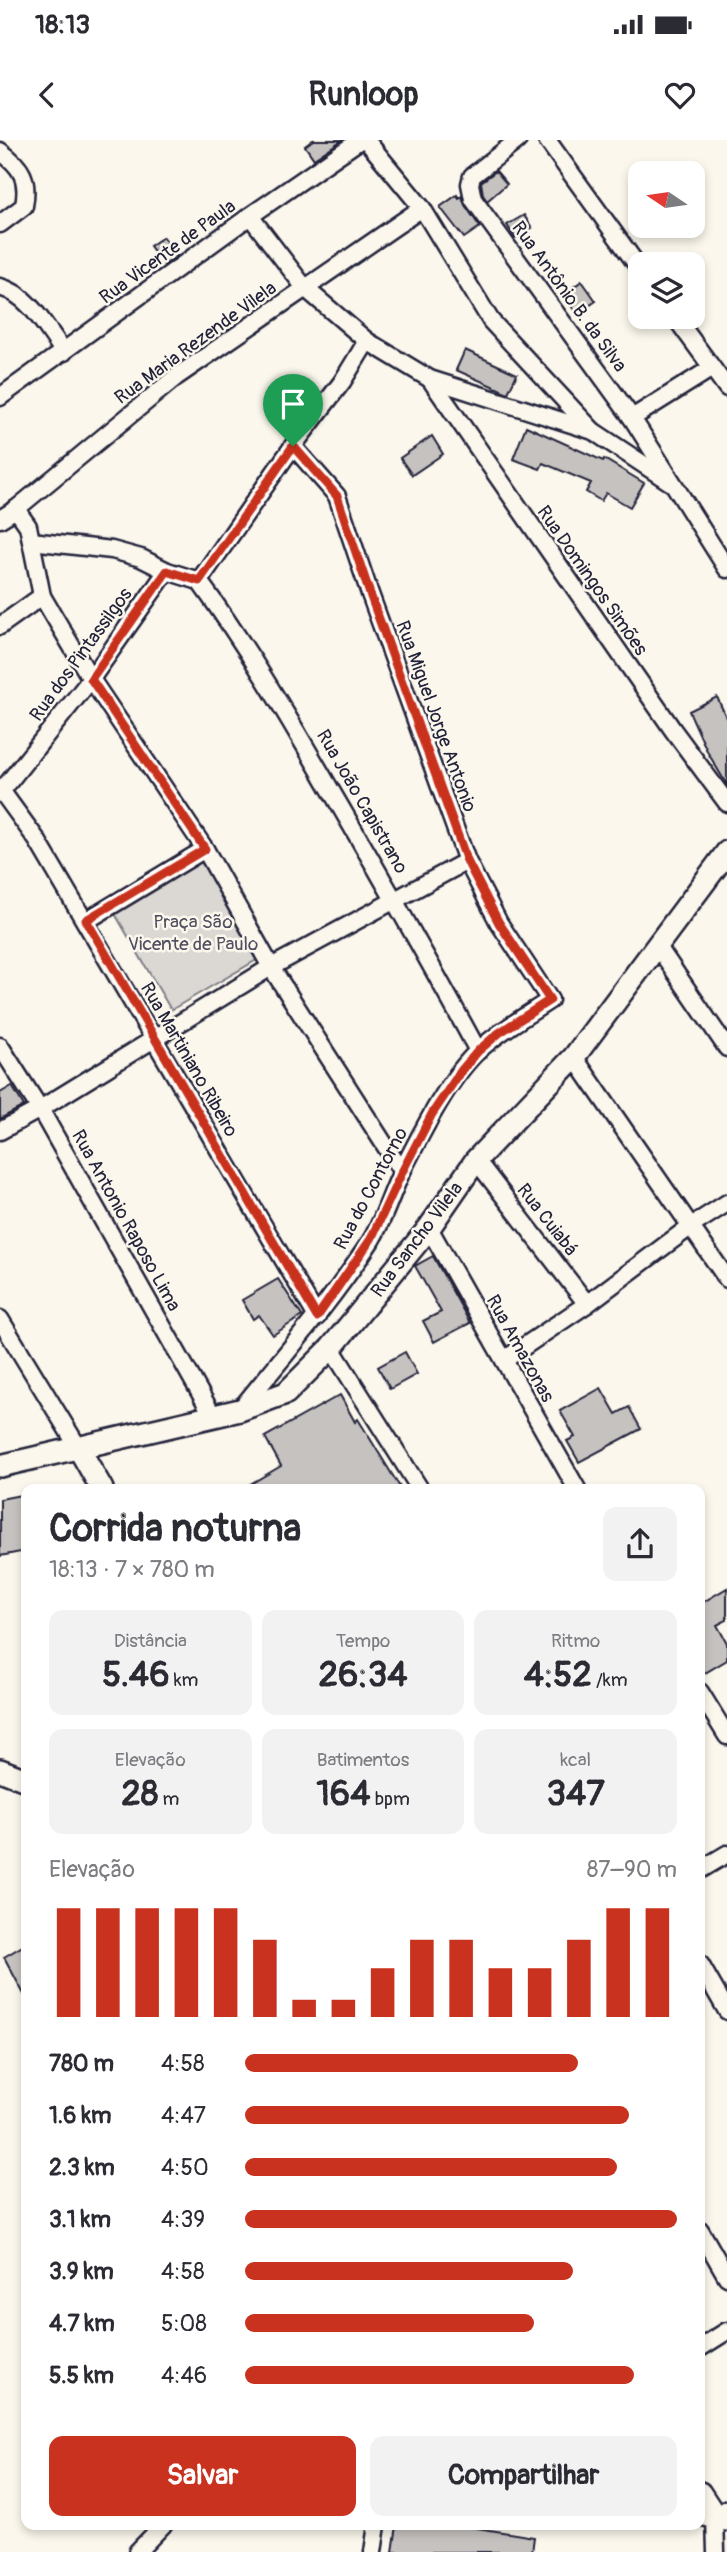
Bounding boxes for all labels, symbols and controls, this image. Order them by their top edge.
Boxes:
text: 18:13 [35,9,90,41]
text: Runloop [308,75,419,115]
icon: back [28,76,66,114]
icon: heart [661,76,699,114]
north arrow [628,161,705,238]
map controls [628,161,705,329]
street label: Rua Vicente de Paula [95,194,241,309]
street label: Rua Antônio B. da Silva [506,216,632,377]
button: layers [628,252,705,329]
street label: Rua Maria Rezende Vilela [110,276,281,410]
pin [263,374,323,446]
icon: arrive [274,385,312,423]
street label: Rua Domingos Simões [531,501,653,661]
street label: Rua dos Pintassilgos [24,583,138,726]
street label: Rua Miguel Jorge Antonio [390,617,482,815]
street label: Rua João Capistrano [311,725,413,878]
park label: Praça São Vicente de Paulo [128,910,258,956]
street label: Rua Martiniano Ribeiro [135,978,243,1141]
street label: Rua do Contorno [329,1123,413,1254]
street label: Rua Antonio Raposo Lima [66,1126,186,1316]
street label: Rua Sancho Vilela [366,1177,468,1302]
street label: Rua Cuiabá [512,1179,583,1261]
street label: Rua Amazonas [481,1291,560,1407]
text: Corrida noturna [49,1505,301,1553]
button: share [603,1507,677,1581]
text: 18:13 · 7 × 780 m [49,1555,215,1584]
text: Distância [114,1629,187,1653]
text: Tempo [336,1629,390,1653]
text: Ritmo [551,1629,600,1653]
text: 5.46 [102,1653,170,1697]
text: 26:34 [318,1653,408,1697]
text: 4:52 [524,1653,592,1697]
text: km [170,1668,198,1692]
text: /km [592,1668,628,1692]
text: Elevação [115,1748,186,1772]
text: Batimentos [317,1748,409,1772]
text: kcal [560,1748,591,1772]
text: 28 [121,1772,158,1816]
text: 164 [316,1772,371,1816]
text: 347 [546,1772,605,1816]
text: m [158,1787,179,1811]
text: bpm [371,1787,410,1811]
text: Elevação [49,1855,135,1884]
text: 87–90 m [587,1855,677,1884]
text: 780 m [49,2049,114,2078]
text: 4:58 [161,2049,205,2078]
text: 1.6 km [49,2101,111,2130]
text: 4:47 [161,2101,206,2130]
text: 2.3 km [49,2153,115,2182]
text: 4:50 [161,2153,209,2182]
text: 3.1 km [49,2205,111,2234]
text: 4:39 [161,2205,205,2234]
text: 3.9 km [49,2257,114,2286]
text: 4:58 [161,2257,205,2286]
text: 4.7 km [49,2309,115,2338]
text: 5:08 [161,2309,207,2338]
text: 5.5 km [49,2361,114,2390]
text: 4:46 [161,2361,207,2390]
button: Salvar [49,2436,356,2516]
button: Compartilhar [370,2436,677,2516]

